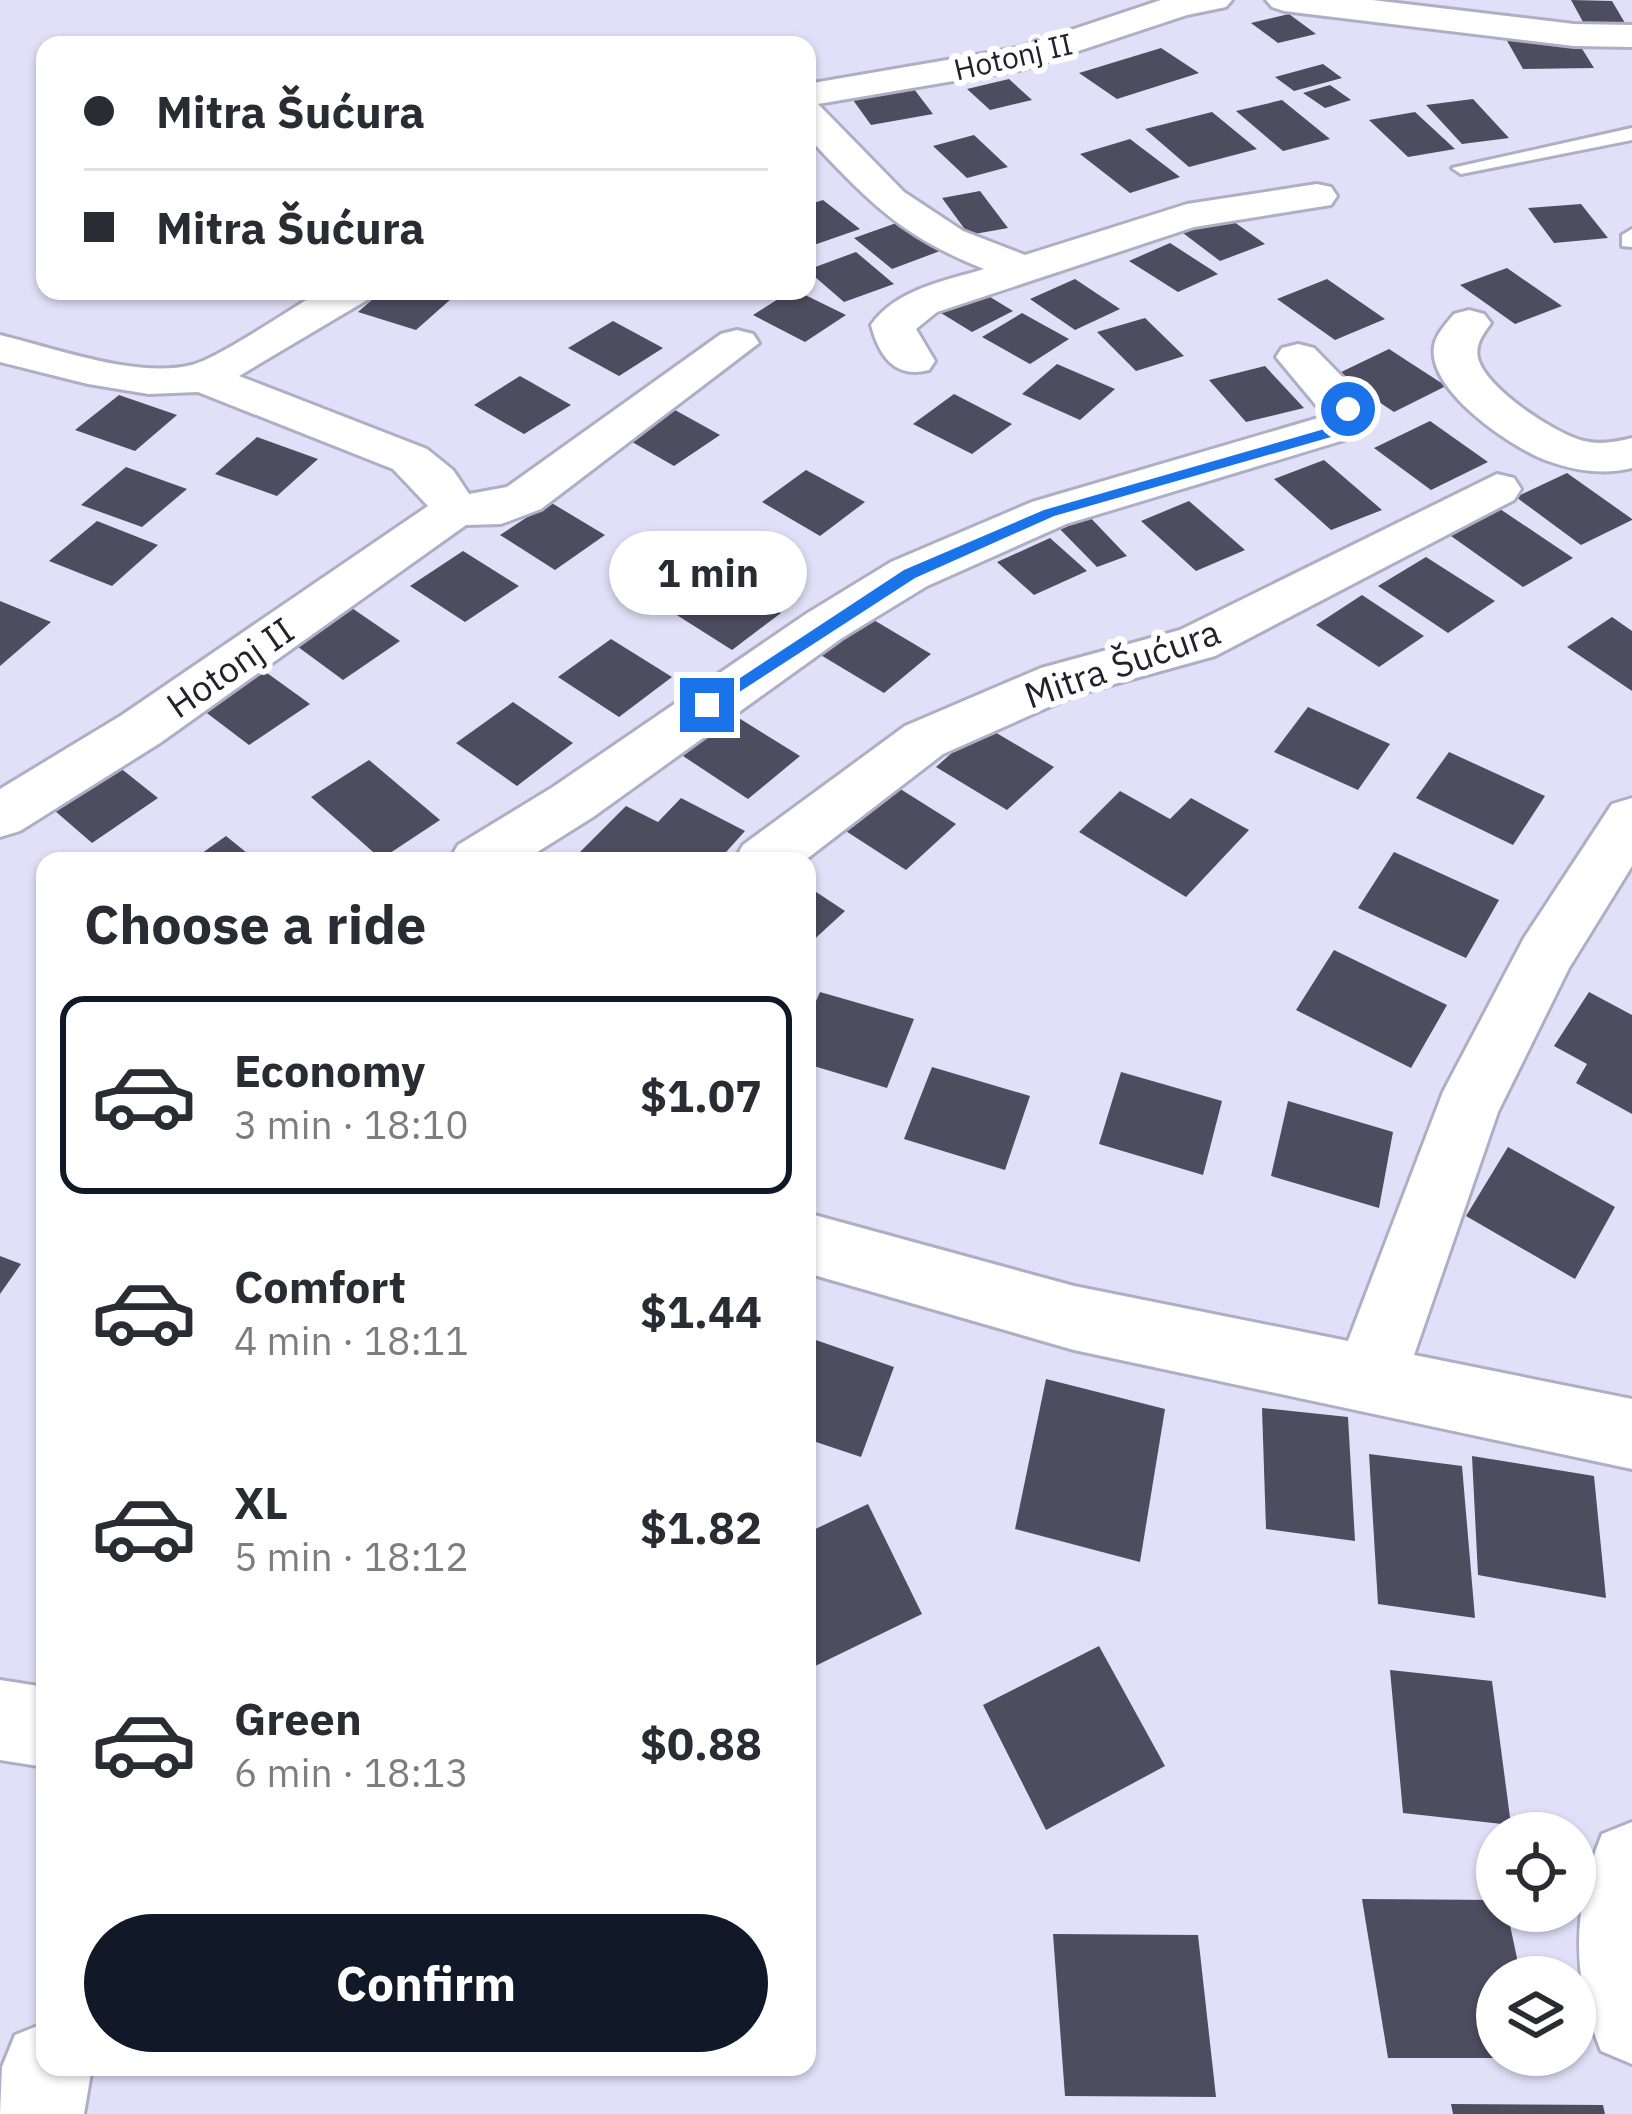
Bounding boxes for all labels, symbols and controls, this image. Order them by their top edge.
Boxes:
street label: Hotonj II [950,23,1076,89]
text: Mitra Šućura [156,82,425,140]
text: Mitra Šućura [156,198,425,256]
route start [1321,382,1375,436]
callout: 1 min [608,531,806,615]
text: 1 min [657,547,759,598]
street label: Hotonj II [157,606,303,728]
street label: Mitra Šućura [1018,608,1226,718]
route end [680,678,734,732]
text: Choose a ride [84,889,426,959]
icon: car [90,1041,198,1149]
text: Economy [234,1041,425,1099]
text: $1.07 [640,1066,762,1124]
text: 3 min · 18:10 [234,1099,469,1150]
icon: car [90,1257,198,1365]
text: Comfort [234,1257,406,1315]
text: $1.44 [640,1282,762,1340]
text: 4 min · 18:11 [234,1315,469,1366]
icon: car [90,1473,198,1581]
text: XL [234,1473,288,1531]
text: $1.82 [640,1498,762,1556]
text: 5 min · 18:12 [234,1531,469,1582]
icon: car [90,1689,198,1797]
text: Green [234,1689,362,1747]
text: $0.88 [640,1714,762,1772]
text: 6 min · 18:13 [234,1747,469,1798]
map controls [1476,1812,1596,2076]
button: locate [1476,1812,1596,1932]
button: Confirm [84,1914,768,2052]
button: layers [1476,1956,1596,2076]

